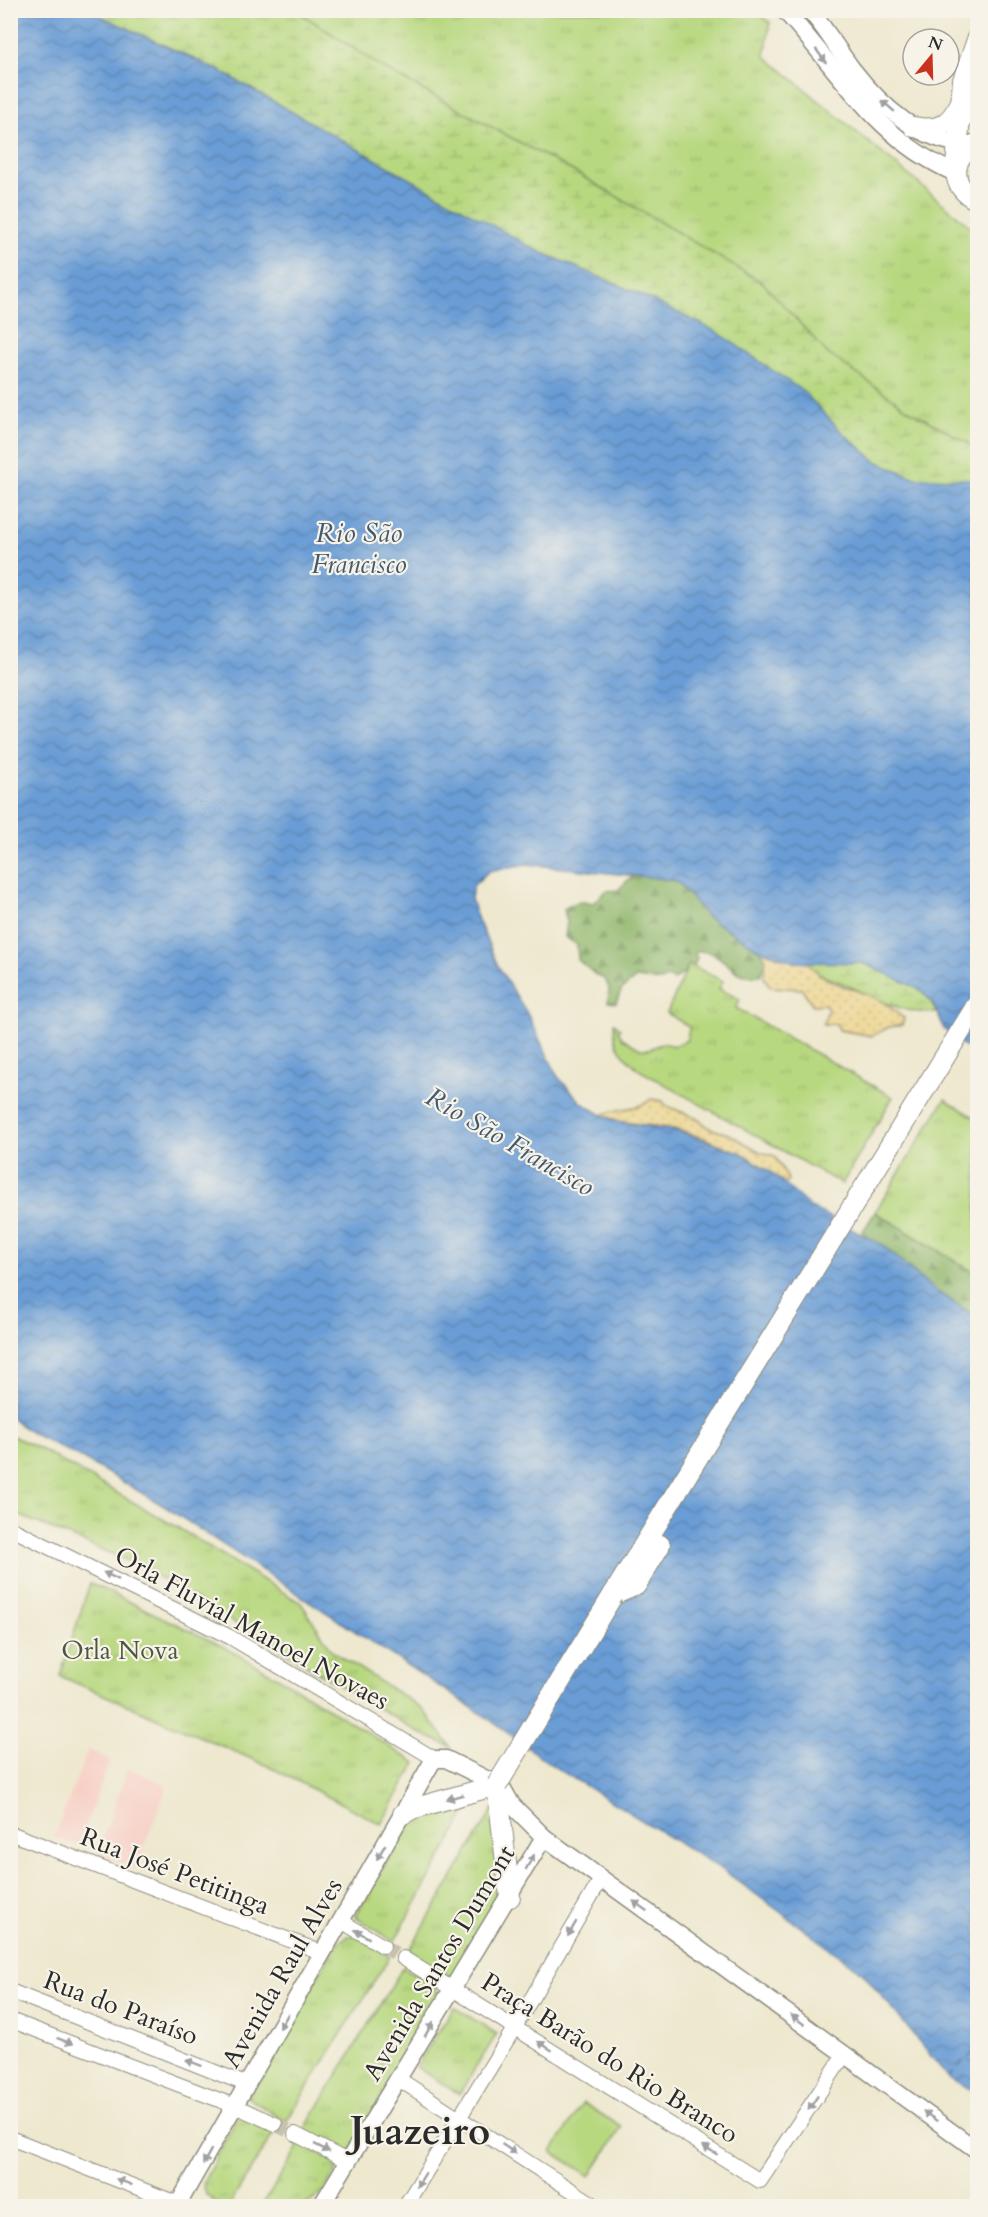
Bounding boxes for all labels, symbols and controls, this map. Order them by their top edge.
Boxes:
north arrow [901,27,961,87]
text: N [925,31,946,56]
one-way arrow [815,48,827,64]
one-way arrow [881,100,896,113]
water label: Rio São Francisco [311,515,407,583]
water label: Rio São Francisco [419,1079,602,1206]
street label: Orla Fluvial Manoel Novaes [108,1538,396,1718]
one-way arrow [102,1572,119,1581]
park label: Orla Nova [61,1633,179,1668]
one-way arrow [445,1793,463,1802]
street label: Rua José Petitinga [76,1819,274,1923]
street label: Avenida Santos Dumont [355,1839,523,2087]
one-way arrow [376,1844,387,1860]
one-way arrow [525,1853,535,1870]
street label: Avenida Raul Alves [213,1872,351,2074]
one-way arrow [632,1900,648,1912]
one-way arrow [566,1921,577,1937]
one-way arrow [354,1928,370,1939]
street label: Rua do Paraíso [39,1962,203,2054]
street label: Praça Barão do Rio Branco [475,1964,745,2152]
one-way arrow [279,2013,290,2029]
one-way arrow [790,2014,806,2026]
one-way arrow [424,2020,434,2037]
one-way arrow [56,2037,74,2046]
one-way arrow [537,2040,553,2051]
one-way arrow [185,2057,203,2067]
one-way arrow [807,2094,819,2110]
district label: Juazeiro [345,2106,490,2158]
one-way arrow [923,2111,938,2123]
one-way arrow [313,2143,330,2153]
one-way arrow [501,2144,517,2155]
one-way arrow [702,2144,718,2155]
one-way arrow [202,2148,212,2165]
one-way arrow [416,2172,427,2188]
one-way arrow [115,2177,133,2187]

